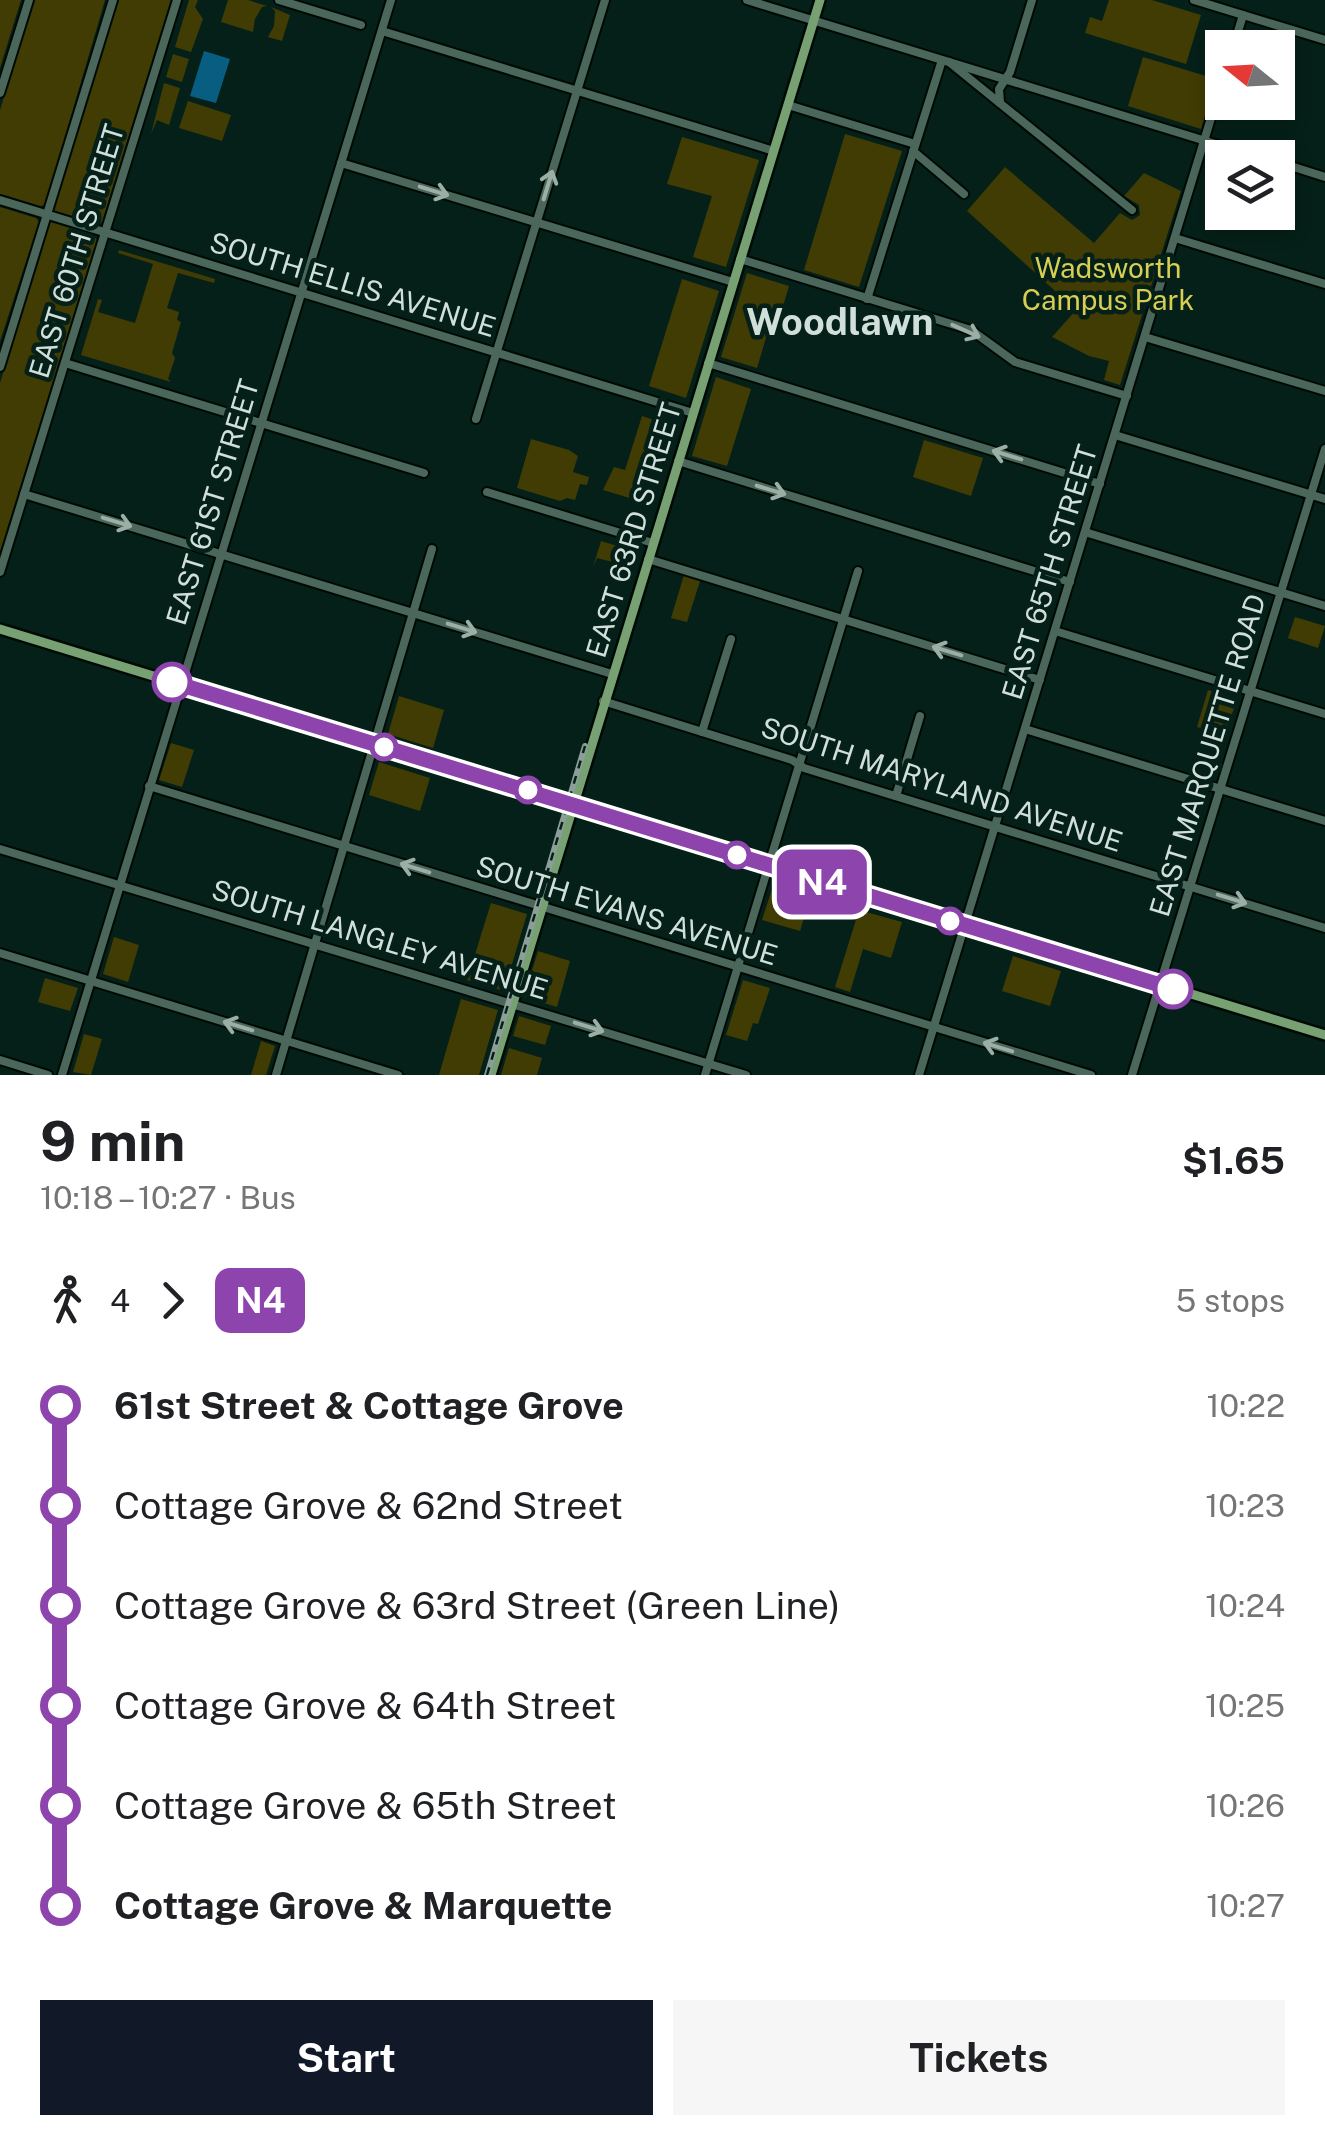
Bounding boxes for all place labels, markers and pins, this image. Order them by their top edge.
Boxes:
unlabelled marker [153,663,191,701]
unlabelled marker [371,734,397,760]
unlabelled marker [515,777,541,803]
unlabelled marker [724,842,750,868]
unlabelled marker [937,908,963,934]
unlabelled marker [1154,970,1192,1008]

